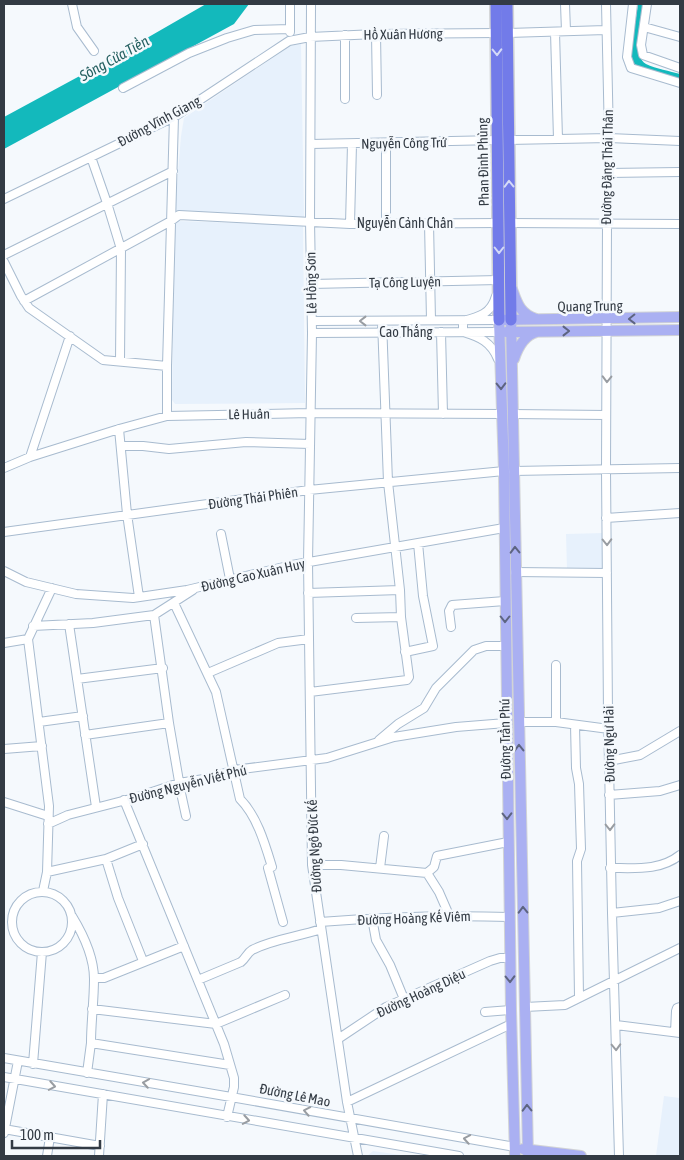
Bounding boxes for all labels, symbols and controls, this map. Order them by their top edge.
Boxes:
street label: Hồ Xuân Hương [363,24,443,43]
water label: Sông Cửa Tiền [76,32,152,84]
one-way arrow [492,49,502,57]
street label: Đường Vĩnh Giang [115,92,203,150]
street label: Đường Đặng Thái Thân [598,109,616,225]
street label: Phan Đình Phùng [474,118,492,206]
street label: Nguyễn Công Trứ [361,134,447,152]
one-way arrow [504,180,514,188]
street label: Nguyễn Cảnh Chân [357,215,453,231]
one-way arrow [494,246,504,254]
street label: Lê Hồng Sơn [301,252,320,314]
street label: Tạ Công Luyện [369,273,441,291]
street label: Quang Trung [557,297,623,315]
one-way arrow [627,313,635,324]
one-way arrow [359,316,366,326]
street label: Cao Thắng [379,324,433,340]
one-way arrow [562,326,570,336]
one-way arrow [602,376,612,384]
one-way arrow [496,383,507,391]
street label: Lê Huân [228,406,270,422]
street label: Đường Thái Phiên [207,484,299,512]
one-way arrow [601,538,612,546]
one-way arrow [510,546,520,554]
street label: Đường Cao Xuân Huy [199,555,307,595]
one-way arrow [500,615,511,623]
street label: Đường Trần Phú [495,699,514,780]
street label: Đường Ngư Hải [600,705,618,783]
one-way arrow [514,743,524,751]
street label: Đường Nguyễn Viết Phú [127,761,248,806]
street label: Đường Ngô Đức Kế [303,799,324,893]
one-way arrow [502,813,512,821]
one-way arrow [605,824,615,831]
one-way arrow [518,906,528,914]
street label: Đường Hoàng Kế Viêm [357,907,471,928]
street label: Đường Hoàng Diệu [374,965,468,1021]
one-way arrow [505,976,515,983]
one-way arrow [611,1043,622,1051]
one-way arrow [142,1078,151,1088]
one-way arrow [47,1080,56,1090]
street label: Đường Lê Mao [258,1080,332,1110]
one-way arrow [522,1103,532,1111]
one-way arrow [302,1106,311,1116]
one-way arrow [242,1114,251,1124]
scale bar [12,1118,100,1150]
text: 100 m [20,1126,54,1143]
one-way arrow [462,1135,471,1145]

